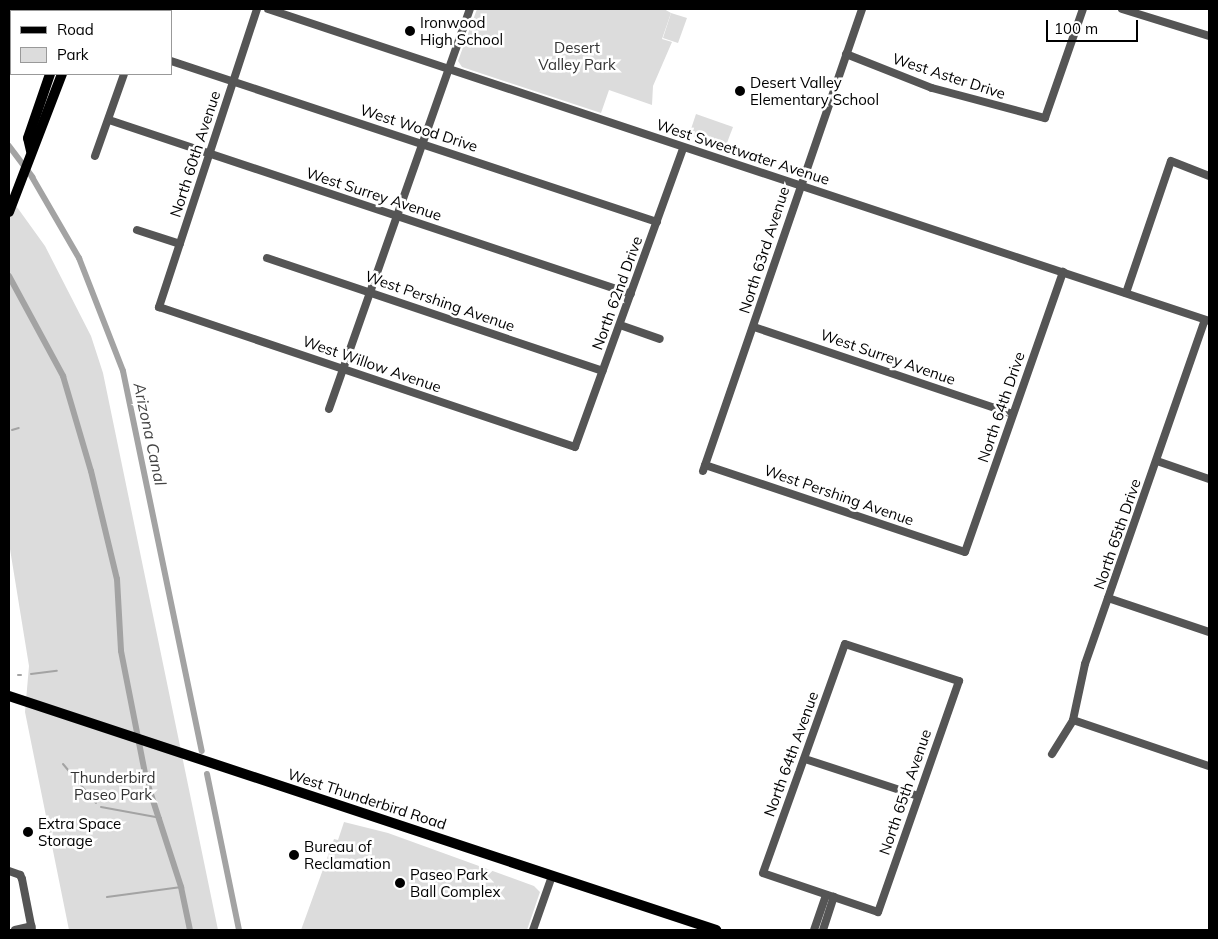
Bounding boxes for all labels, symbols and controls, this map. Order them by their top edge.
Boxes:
legend [10,10,172,75]
scale bar [1048,10,1140,42]
place label: Ironwood High School [420,13,503,48]
text: 100 m [1054,19,1098,38]
text: Road [57,20,94,39]
marker: Ironwood High School [404,25,416,37]
park label: Desert Valley Park [538,38,616,73]
text: Park [57,45,89,64]
street label: West Aster Drive [890,49,1008,103]
place label: Desert Valley Elementary School [750,73,879,108]
marker: Desert Valley Elementary School [734,85,746,97]
street label: North 60th Avenue [166,89,224,219]
street label: West Wood Drive [358,101,480,155]
street label: West Sweetwater Avenue [654,115,832,189]
street label: West Surrey Avenue [304,164,444,224]
street label: North 63rd Avenue [735,184,793,316]
street label: North 62nd Drive [588,234,646,352]
street label: West Pershing Avenue [363,267,517,335]
street label: West Surrey Avenue [818,325,958,389]
street label: West Willow Avenue [300,332,444,396]
street label: North 64th Drive [974,349,1028,465]
water label: Arizona Canal [130,381,170,487]
street label: West Pershing Avenue [762,461,916,529]
street label: North 65th Drive [1090,476,1144,592]
street label: North 64th Avenue [760,689,822,819]
street label: North 65th Avenue [875,727,935,857]
street label: West Thunderbird Road [285,765,449,833]
park label: Thunderbird Paseo Park [71,768,155,803]
place label: Extra Space Storage [38,814,121,849]
marker: Extra Space Storage [22,826,34,838]
place label: Bureau of Reclamation [304,837,391,872]
marker: Bureau of Reclamation [288,849,300,861]
place label: Paseo Park Ball Complex [410,865,500,900]
marker: Paseo Park Ball Complex [394,877,406,889]

